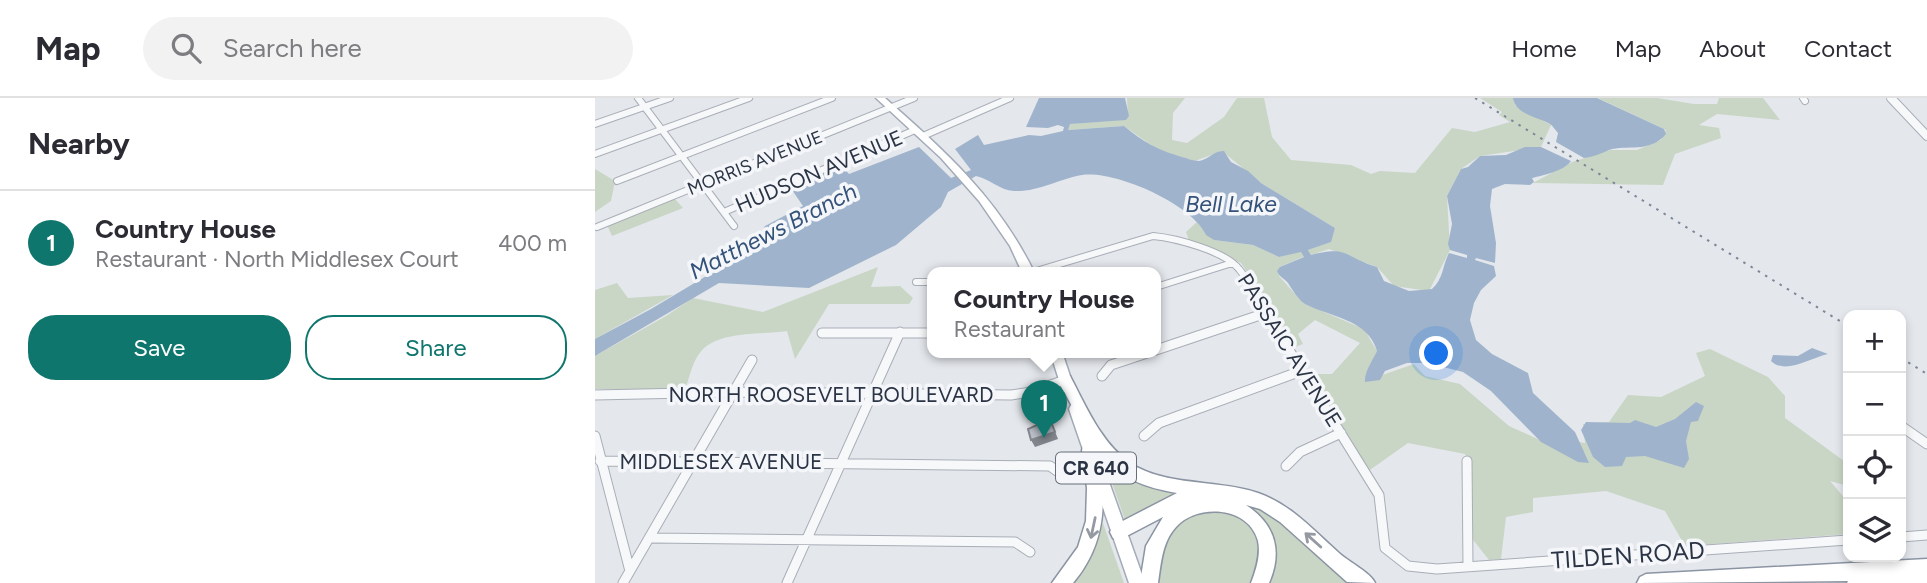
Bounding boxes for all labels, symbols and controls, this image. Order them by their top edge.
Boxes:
search box [143,17,633,80]
text: Map [35,29,101,68]
icon: search [167,29,205,67]
text: Search here [223,32,362,64]
text: Home [1511,34,1577,63]
text: Map [1615,34,1661,63]
text: About [1699,34,1766,63]
text: Contact [1804,34,1892,63]
street label: HUDSON AVENUE [731,124,907,218]
text: Nearby [28,125,130,162]
street label: MORRIS AVENUE [684,126,826,200]
water label: Matthews Branch [685,177,862,285]
water label: Bell Lake [1185,190,1277,218]
text: Country House [95,213,276,245]
text: 1 [46,229,56,257]
text: 400 m [498,229,567,257]
text: Restaurant · North Middlesex Court [95,245,459,273]
popup [927,267,1161,358]
street label: PASSAIC AVENUE [1233,269,1347,431]
text: Country House [954,283,1134,315]
map controls [1843,310,1906,562]
button: + [1843,310,1906,373]
button: Save [28,315,291,380]
button: Share [305,315,567,380]
text: Restaurant [954,315,1065,343]
your location [1419,336,1453,370]
button: − [1843,373,1906,436]
pin: 1 [1021,380,1067,438]
street label: NORTH ROOSEVELT BOULEVARD [668,382,994,407]
button: locate [1843,436,1906,499]
street label: MIDDLESEX AVENUE [620,449,822,474]
road number: CR 640 [1056,452,1136,484]
button: layers [1843,499,1906,562]
one-way arrow [1086,516,1099,539]
one-way arrow [1304,532,1322,548]
street label: TILDEN ROAD [1550,535,1706,575]

